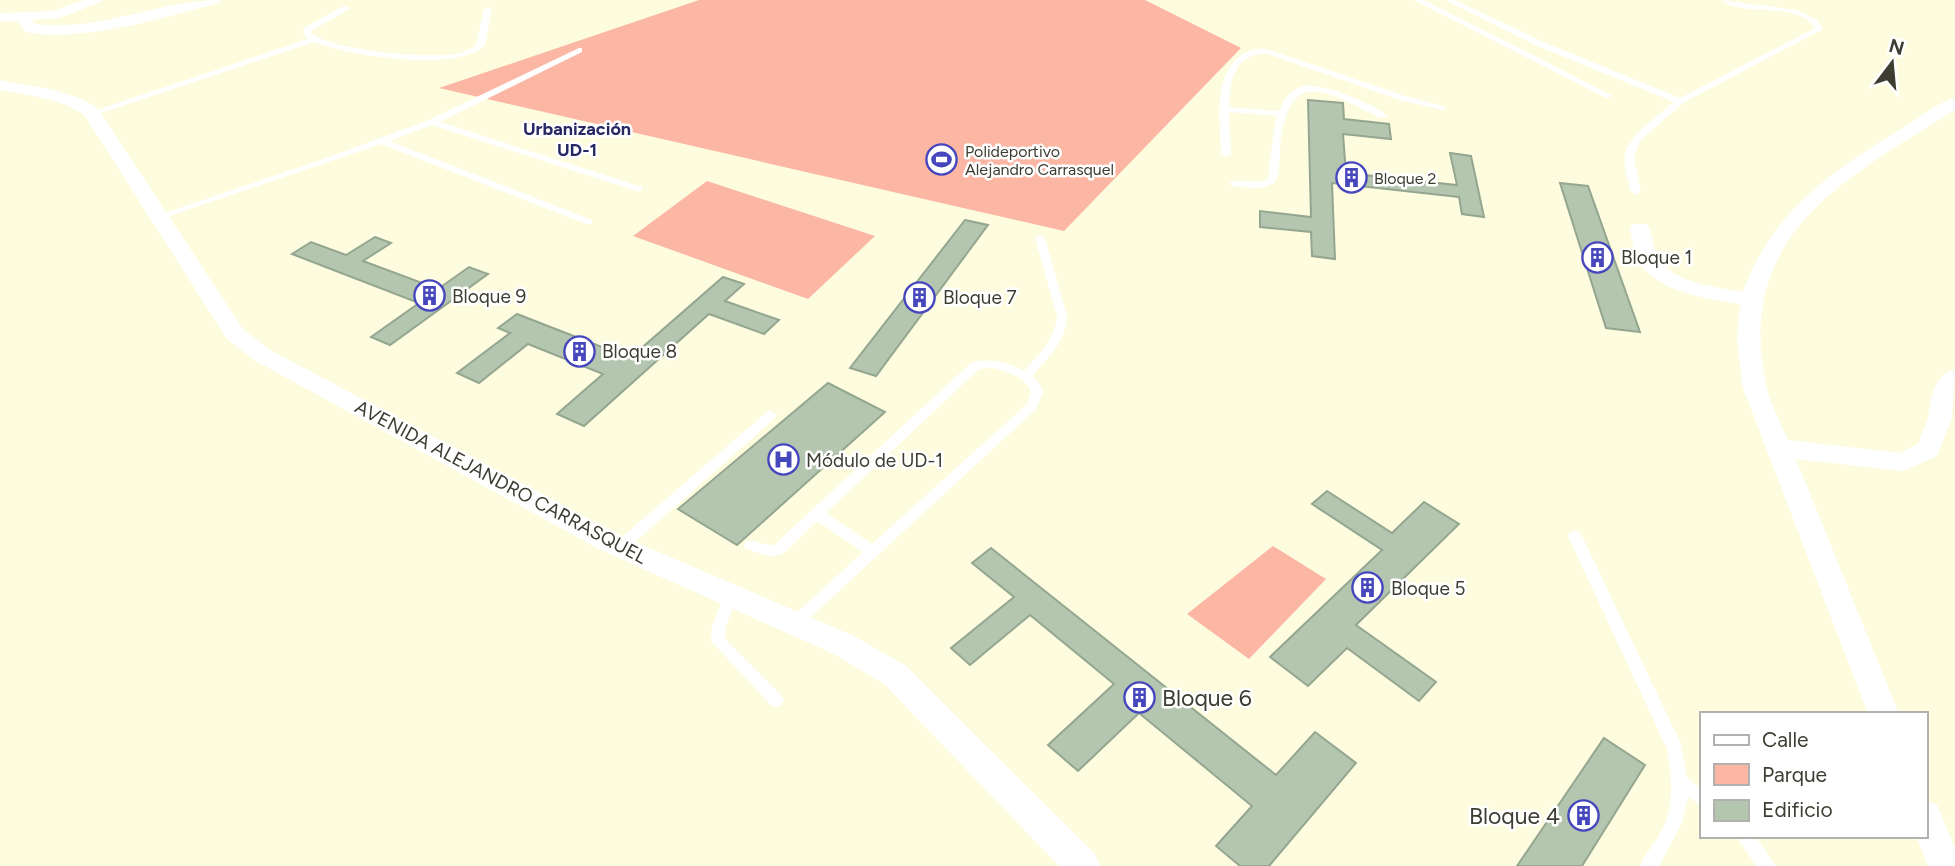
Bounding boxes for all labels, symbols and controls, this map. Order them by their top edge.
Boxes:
north arrow [1857,28,1927,98]
text: N [1886,34,1907,60]
district label: Urbanización UD-1 [523,118,631,161]
place label: Polideportivo Alejandro Carrasquel [965,142,1114,179]
sports icon: Polideportivo Alejandro Carrasquel [925,143,959,177]
building icon: Bloque 2 [1334,161,1368,195]
place label: Bloque 2 [1374,169,1436,188]
building icon: Bloque 1 [1581,240,1615,274]
place label: Bloque 1 [1621,246,1692,269]
building icon: Bloque 9 [412,279,446,313]
building icon: Bloque 7 [903,280,937,314]
place label: Bloque 9 [452,285,526,308]
place label: Bloque 7 [943,286,1017,309]
building icon: Bloque 8 [562,334,596,368]
place label: Bloque 8 [602,340,677,363]
street label: AVENIDA ALEJANDRO CARRASQUEL [351,395,651,569]
hospital icon: Módulo de UD-1 [766,443,800,477]
place label: Módulo de UD-1 [806,449,943,472]
building icon: Bloque 5 [1351,571,1385,605]
place label: Bloque 5 [1391,577,1465,600]
building icon: Bloque 6 [1122,681,1156,715]
place label: Bloque 6 [1162,684,1252,712]
legend [1700,712,1927,838]
text: Calle [1762,727,1809,752]
text: Parque [1762,762,1827,787]
text: Edificio [1762,797,1833,822]
building icon: Bloque 4 [1566,799,1600,833]
place label: Bloque 4 [1469,802,1560,830]

